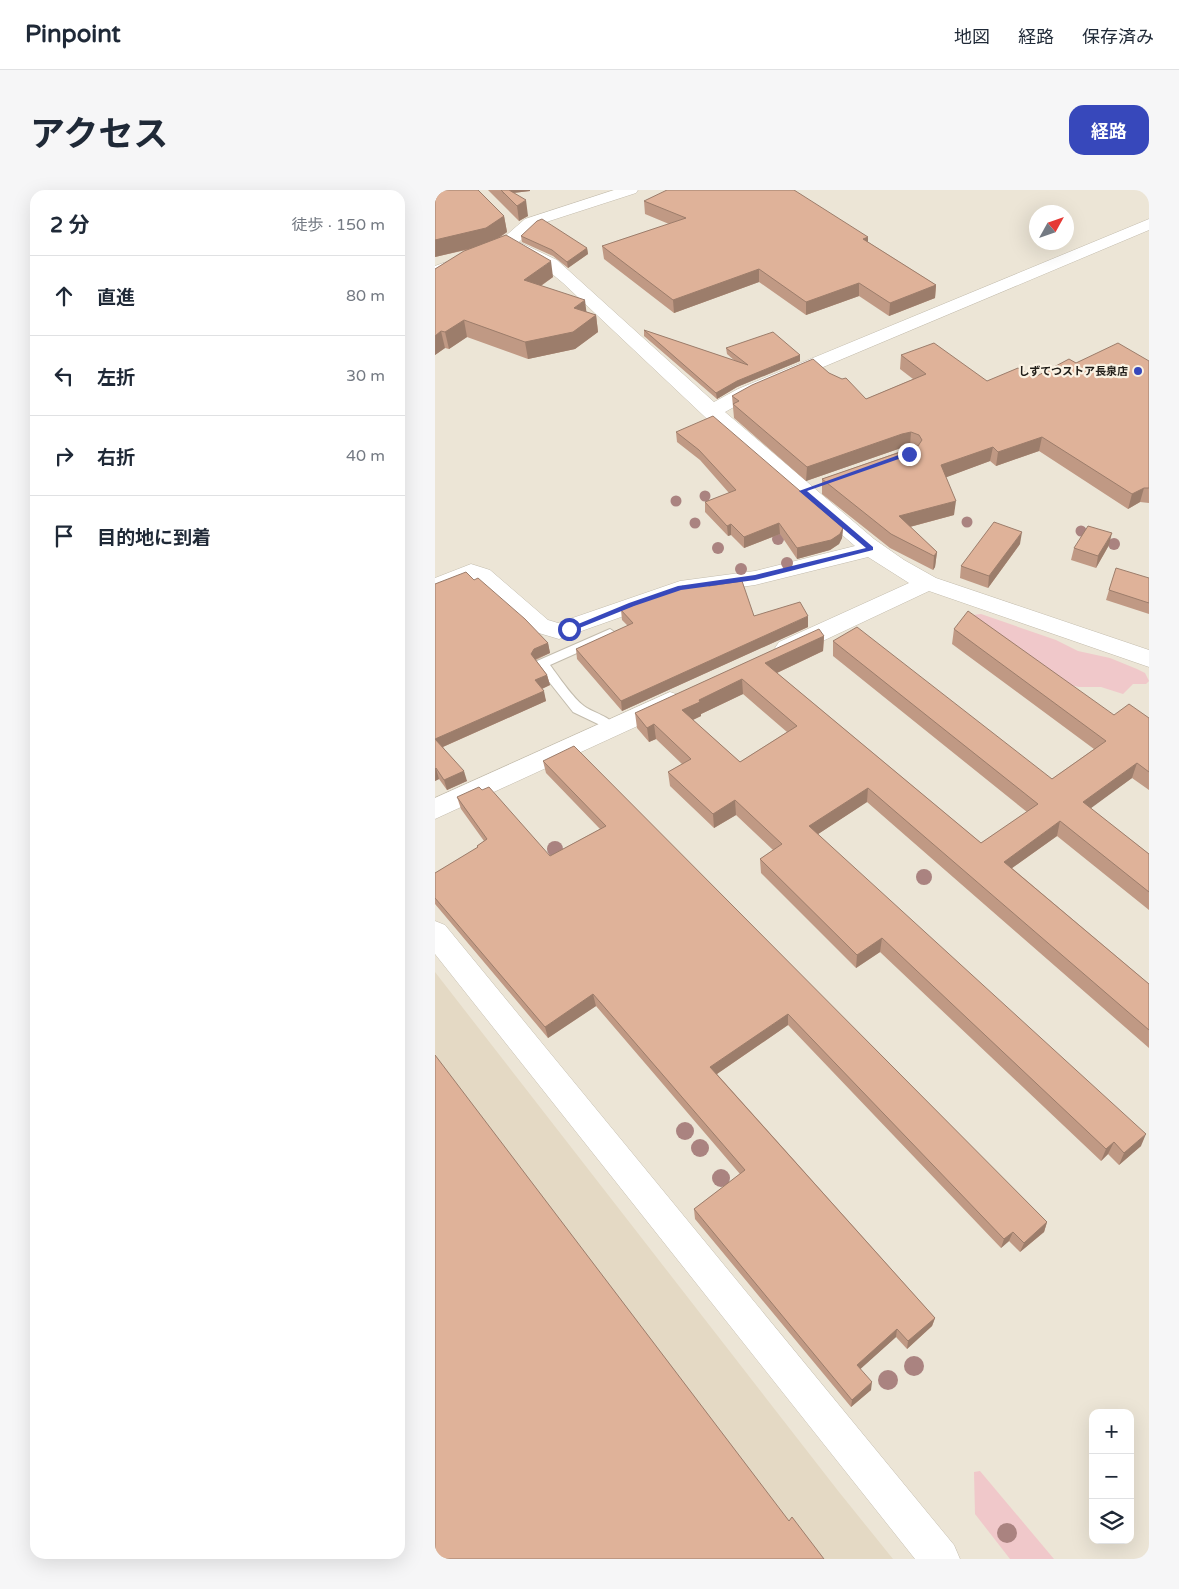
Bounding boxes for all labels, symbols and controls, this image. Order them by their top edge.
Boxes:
text: Pinpoint [25,20,121,49]
text: 地図 [954,26,990,48]
text: 経路 [1018,26,1054,48]
text: 保存済み [1082,26,1154,48]
button: 経路 [1069,105,1149,155]
text: アクセス [30,114,168,156]
north arrow [1029,205,1074,250]
text: 2 分 [50,213,90,238]
text: 徒歩 · 150 m [292,215,385,235]
icon: ahead [50,282,78,310]
text: 80 m [346,286,385,306]
text: 直進 [97,287,135,309]
icon: left [50,362,78,390]
place label: しずてつストア長泉店 [1018,365,1128,378]
marker: しずてつストア長泉店 [1132,365,1144,377]
text: 30 m [346,366,385,386]
text: 左折 [97,367,135,389]
icon: right [50,442,78,470]
route end [898,443,921,466]
text: 40 m [346,446,385,466]
text: 右折 [97,447,135,469]
icon: arrive [50,522,78,550]
text: 目的地に到着 [97,527,211,549]
route start [558,618,581,641]
map controls [1089,1409,1134,1544]
button: + [1089,1409,1134,1454]
button: − [1089,1454,1134,1499]
button: layers [1089,1499,1134,1544]

